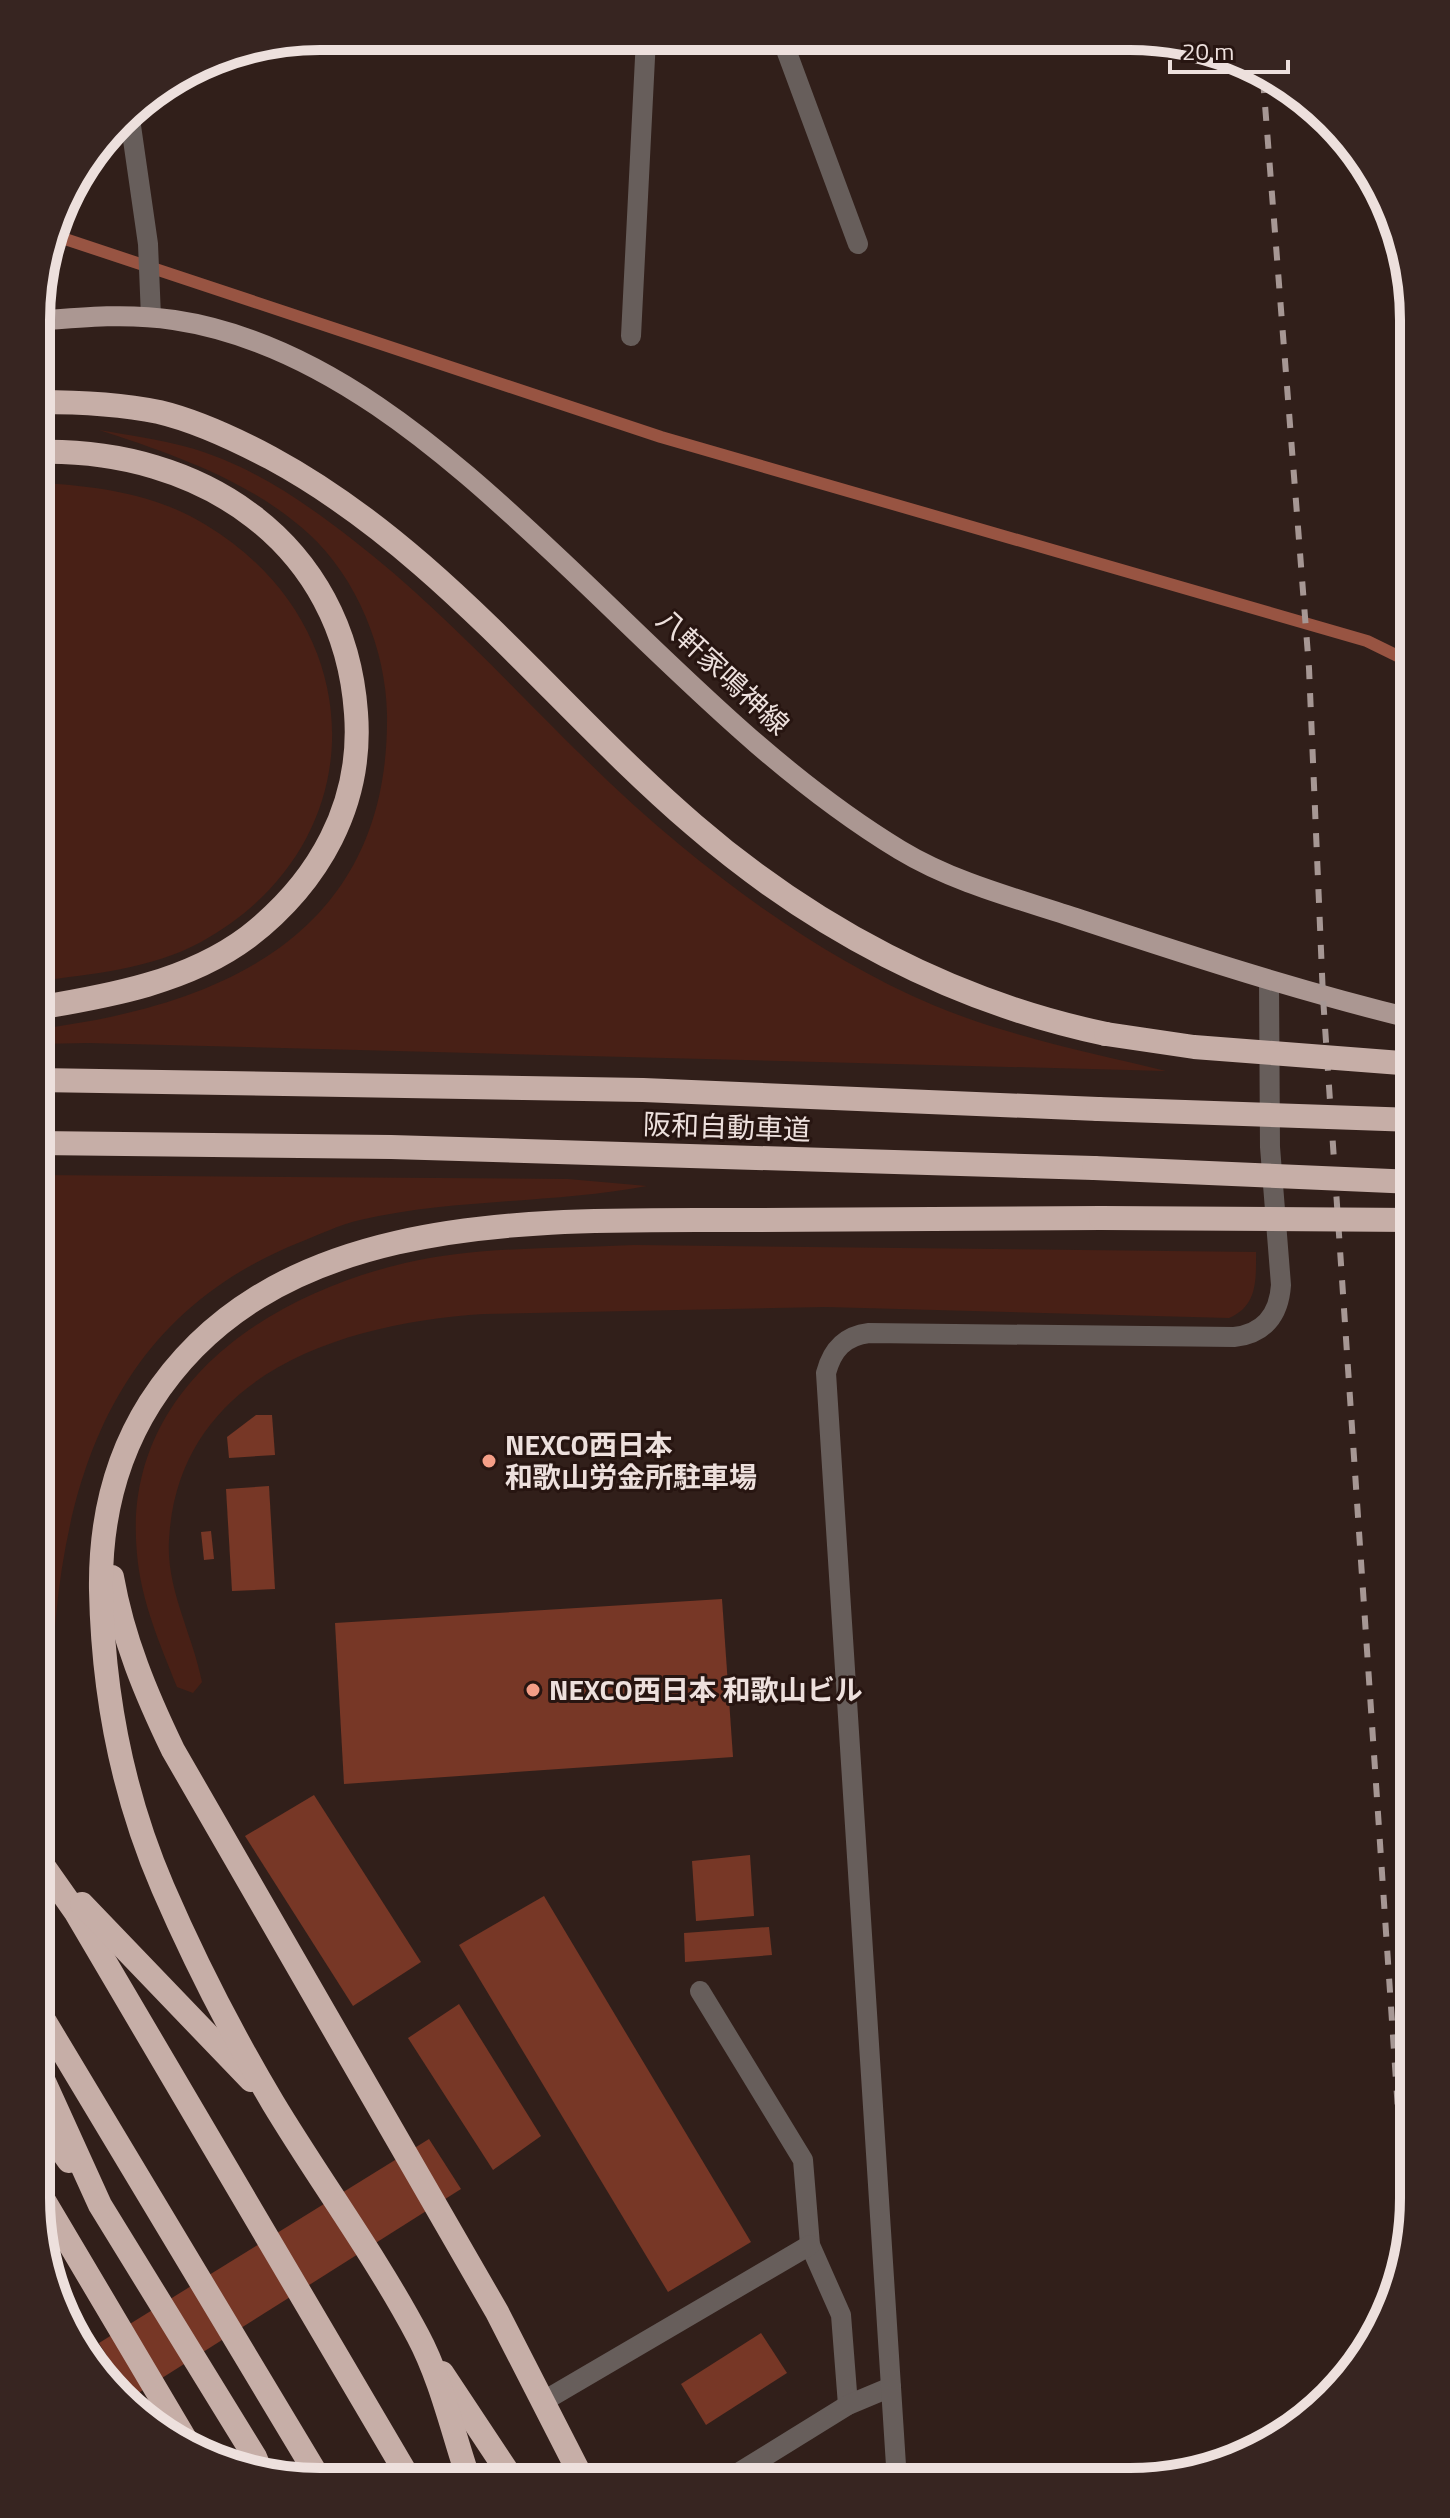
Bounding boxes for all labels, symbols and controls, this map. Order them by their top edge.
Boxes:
scale bar [1170,24,1288,74]
text: 20 m [1182,33,1234,69]
street label: 八軒家鳴神線 [647,599,799,745]
street label: 阪和自動車道 [642,1102,812,1151]
place label: NEXCO西日本 和歌山労金所駐車場 [505,1423,757,1498]
marker: NEXCO西日本 和歌山労金所駐車場 [480,1452,498,1470]
place label: NEXCO西日本 和歌山ビル [549,1668,863,1711]
marker: NEXCO西日本 和歌山ビル [524,1681,542,1699]

